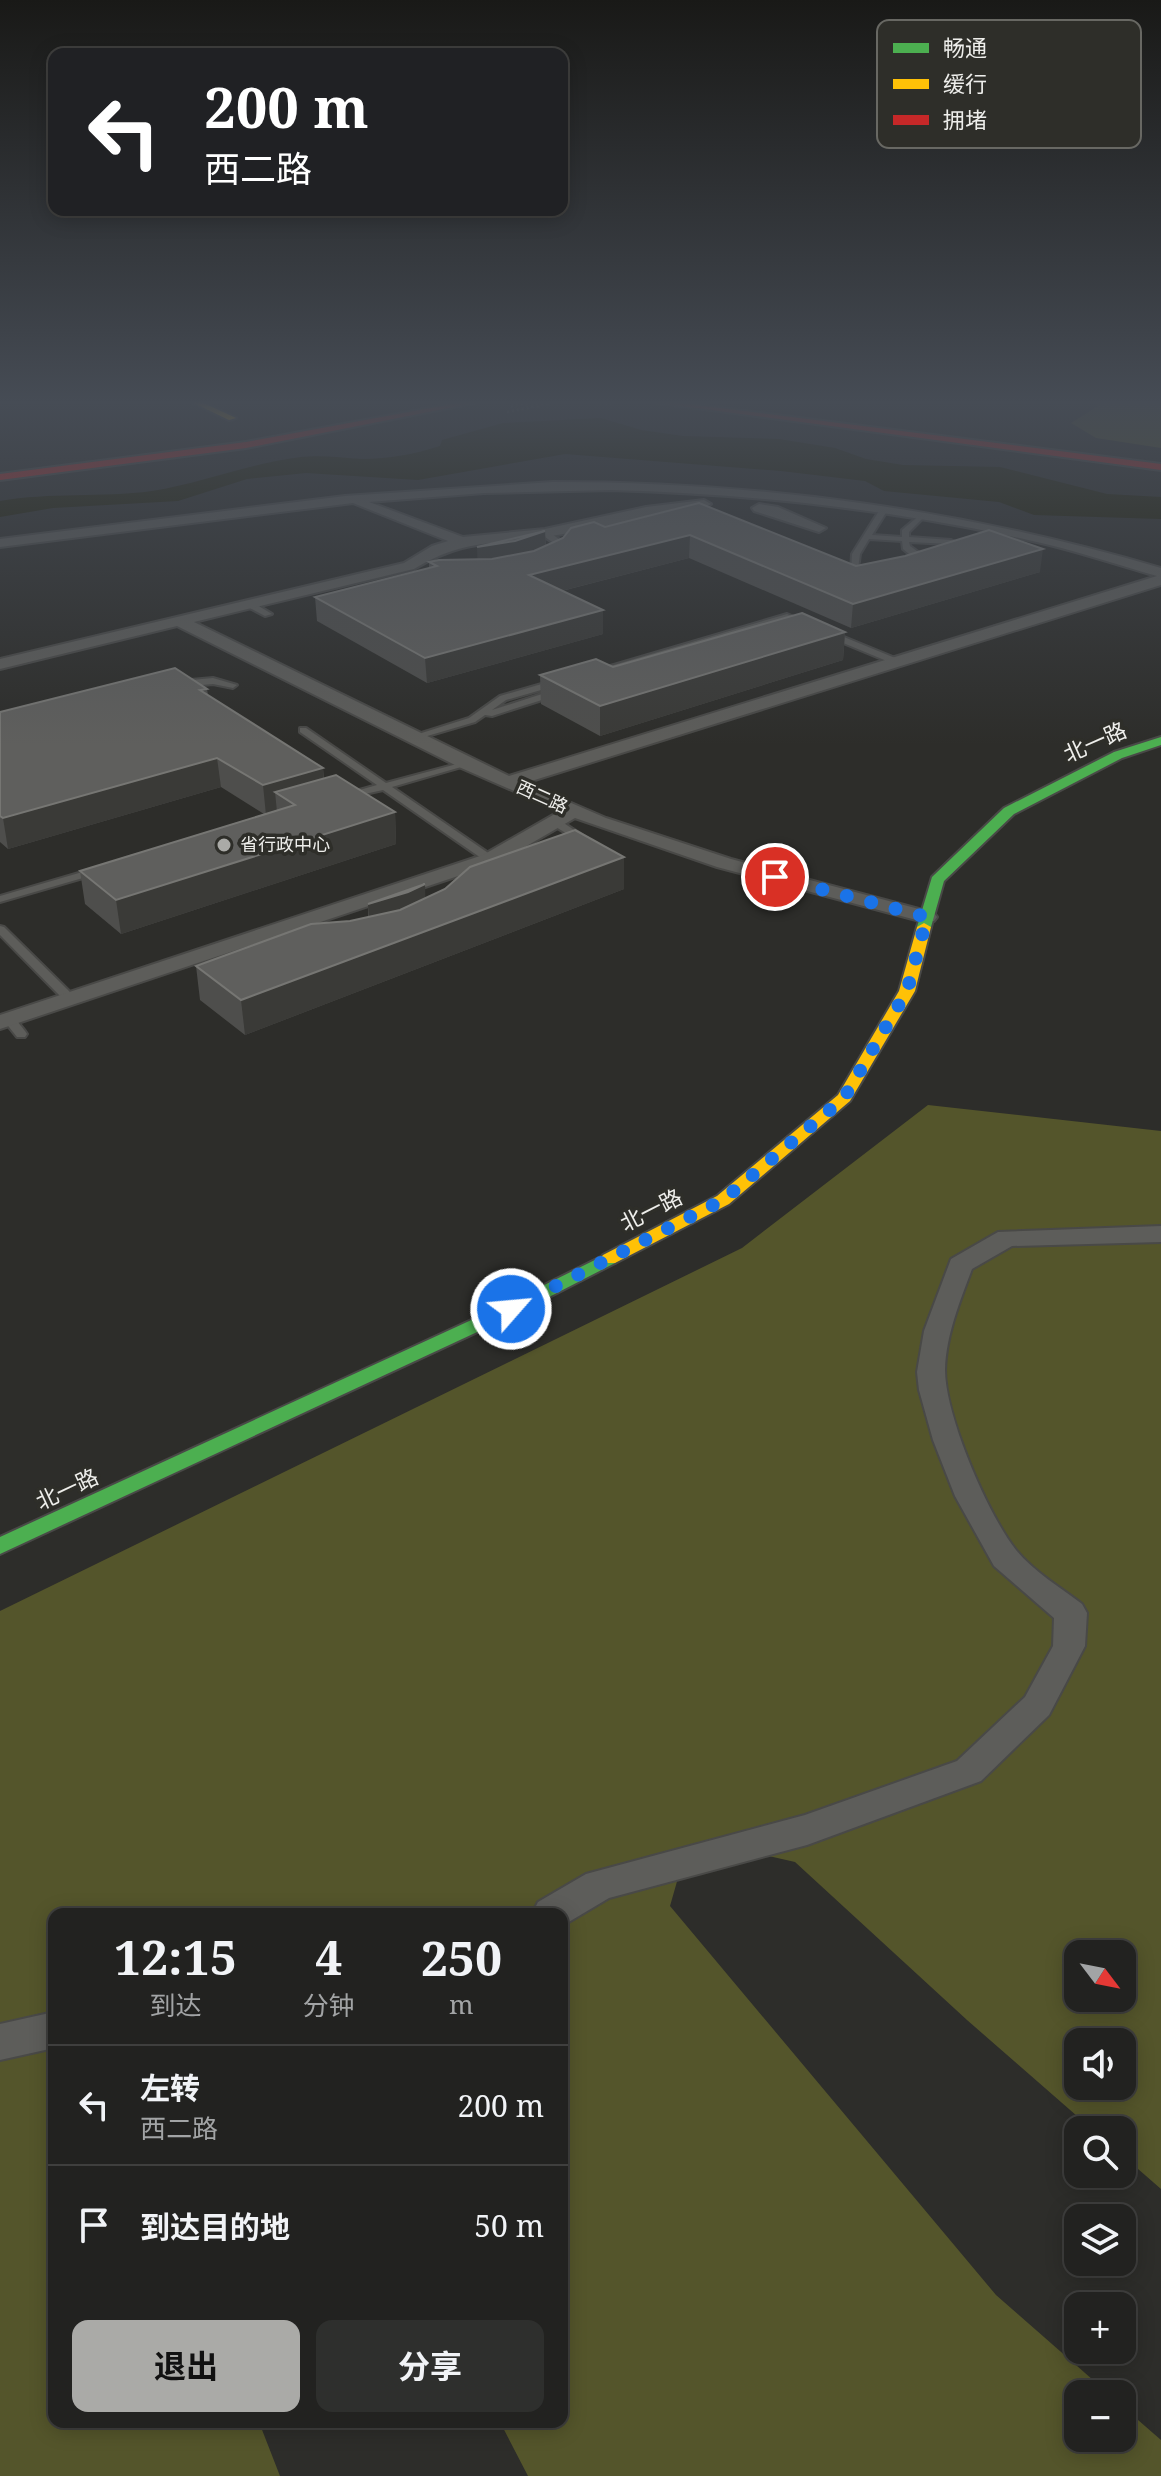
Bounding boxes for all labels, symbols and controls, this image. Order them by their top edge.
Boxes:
legend [877,20,1141,148]
text: 畅通 [943,32,987,62]
text: 200 m [204,68,369,144]
text: 缓行 [943,68,987,98]
icon: left [72,80,176,184]
text: 拥堵 [943,104,987,134]
text: 西二路 [204,144,312,193]
street label: 北一路 [1058,714,1131,768]
street label: 西二路 [513,774,572,818]
place label: 省行政中心 [240,832,330,856]
marker: 省行政中心 [215,836,233,854]
pin [741,843,809,911]
icon: arrive [753,855,797,899]
street label: 北一路 [614,1181,687,1237]
position arrow [469,1267,553,1351]
street label: 北一路 [30,1461,103,1516]
text: 12:15 [114,1924,237,1989]
text: 4 [315,1924,342,1989]
text: 250 [421,1925,502,1990]
north arrow [1064,1940,1136,2012]
map controls [1064,1940,1136,2452]
text: m [449,1986,474,2022]
text: 到达 [149,1987,201,2023]
text: 分钟 [303,1987,355,2023]
button: sound [1064,2028,1136,2100]
text: 左转 [140,2067,200,2108]
icon: left [72,2083,116,2127]
text: 200 m [458,2085,544,2126]
text: 西二路 [140,2110,218,2146]
button: search [1064,2116,1136,2188]
icon: arrive [72,2203,116,2247]
button: layers [1064,2204,1136,2276]
text: 50 m [474,2205,544,2246]
text: 到达目的地 [140,2206,290,2247]
button: + [1064,2292,1136,2364]
button: 退出 [72,2320,300,2412]
button: 分享 [316,2320,544,2412]
button: − [1064,2380,1136,2452]

